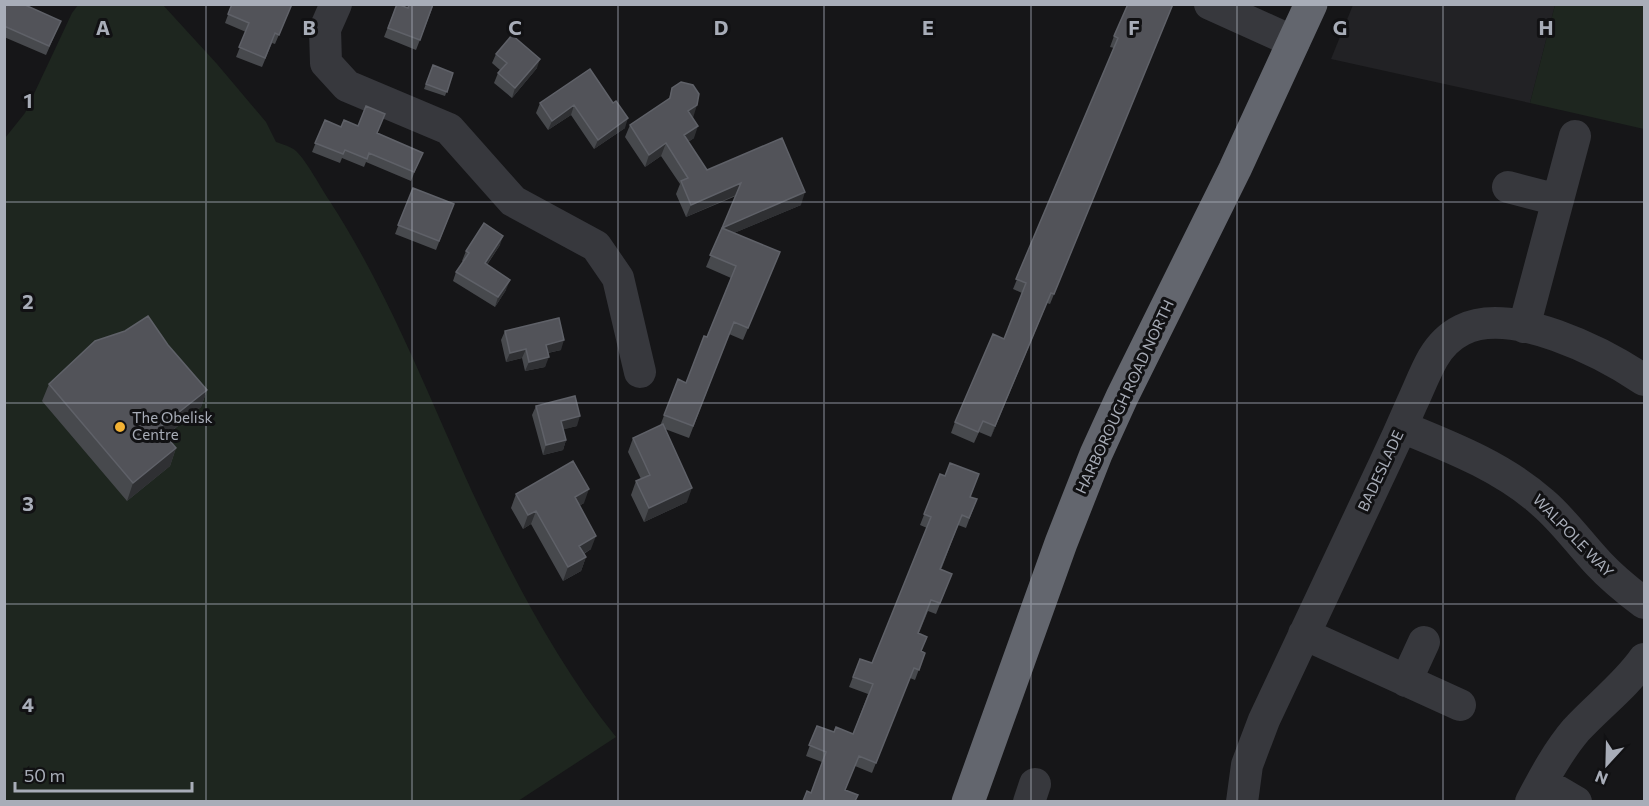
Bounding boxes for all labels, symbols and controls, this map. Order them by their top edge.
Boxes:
text: A [96,15,110,39]
text: B [302,15,316,39]
text: C [508,15,522,39]
text: D [714,15,728,39]
text: E [922,15,934,39]
text: F [1128,15,1140,39]
text: G [1333,15,1347,39]
text: H [1539,15,1554,39]
text: 1 [23,88,33,112]
text: 2 [22,289,34,313]
street label: HARBOROUGH ROAD NORTH [1071,297,1177,496]
place label: The Obelisk Centre [132,408,213,443]
marker: The Obelisk Centre [113,420,127,434]
street label: BADESLADE [1353,427,1407,514]
street label: WALPOLE WAY [1530,490,1618,581]
text: 3 [22,491,34,515]
text: 4 [22,692,34,716]
north arrow [1577,734,1637,794]
scale bar [15,755,192,793]
text: 50 m [24,764,65,786]
text: N [1592,767,1610,789]

